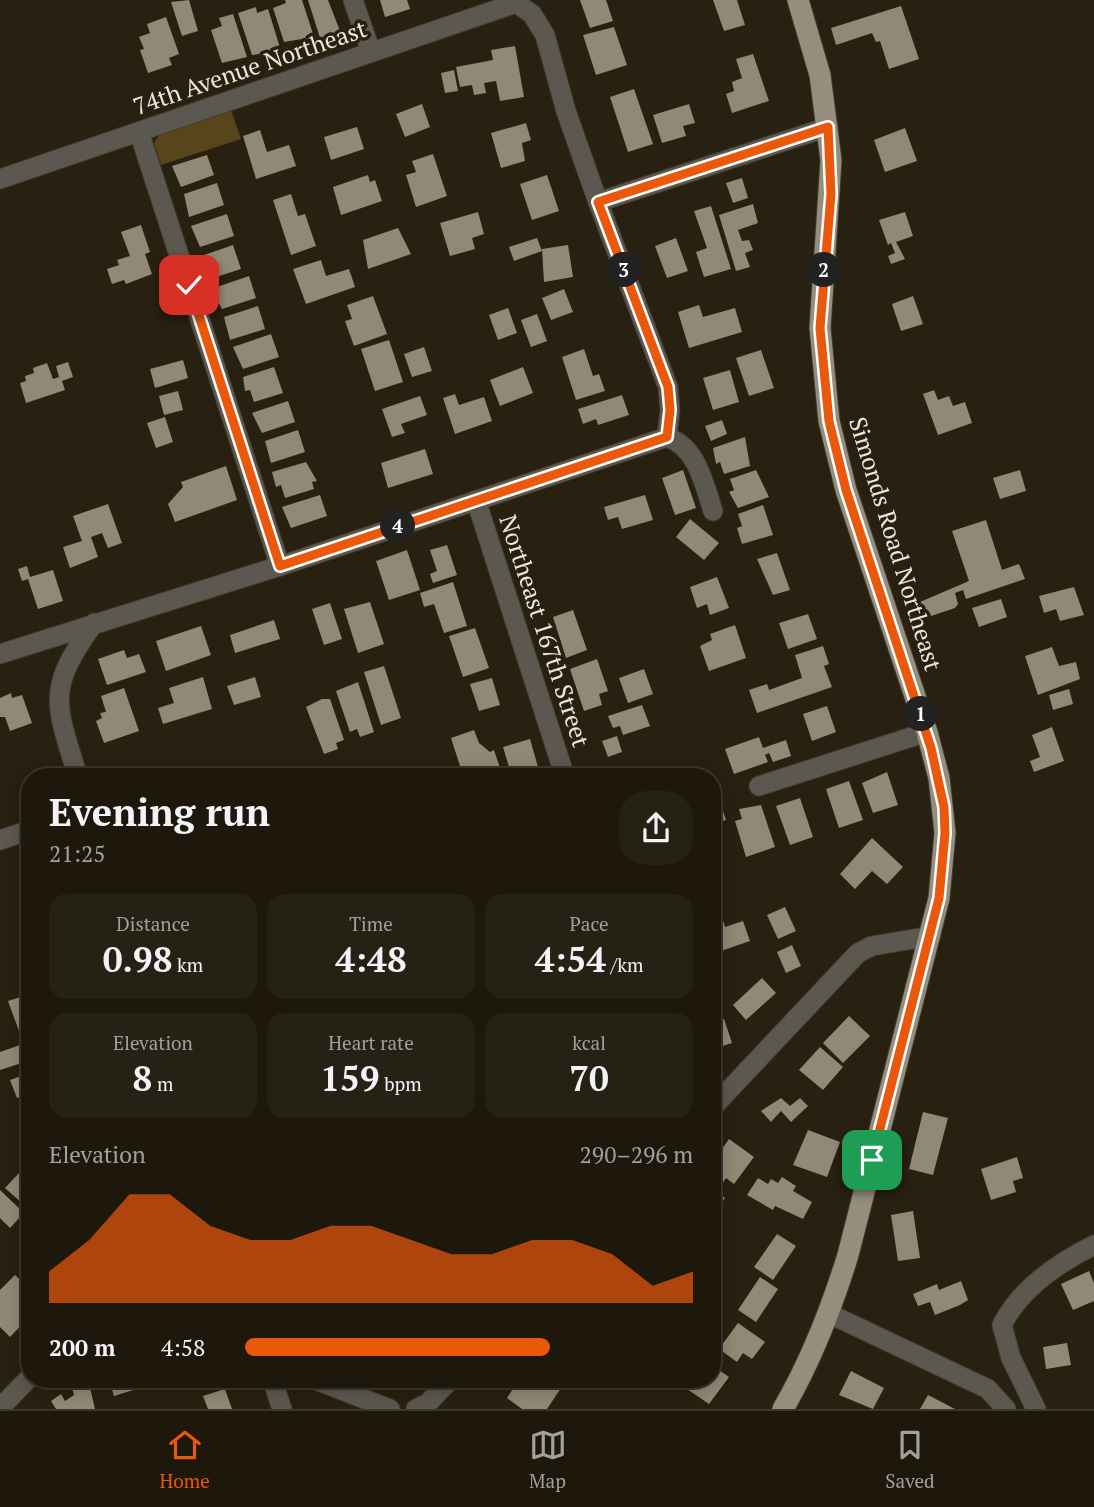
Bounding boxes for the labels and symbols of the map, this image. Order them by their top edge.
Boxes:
street label: 74th Avenue Northeast [129,12,371,122]
pin: 3 [606,252,642,288]
pin: 2 [806,252,842,288]
pin [159,255,219,315]
street label: Simonds Road Northeast [842,413,950,675]
pin: 4 [380,508,416,544]
street label: Northeast 167th Street [492,510,598,751]
pin: 1 [904,696,939,732]
pin [842,1130,902,1190]

